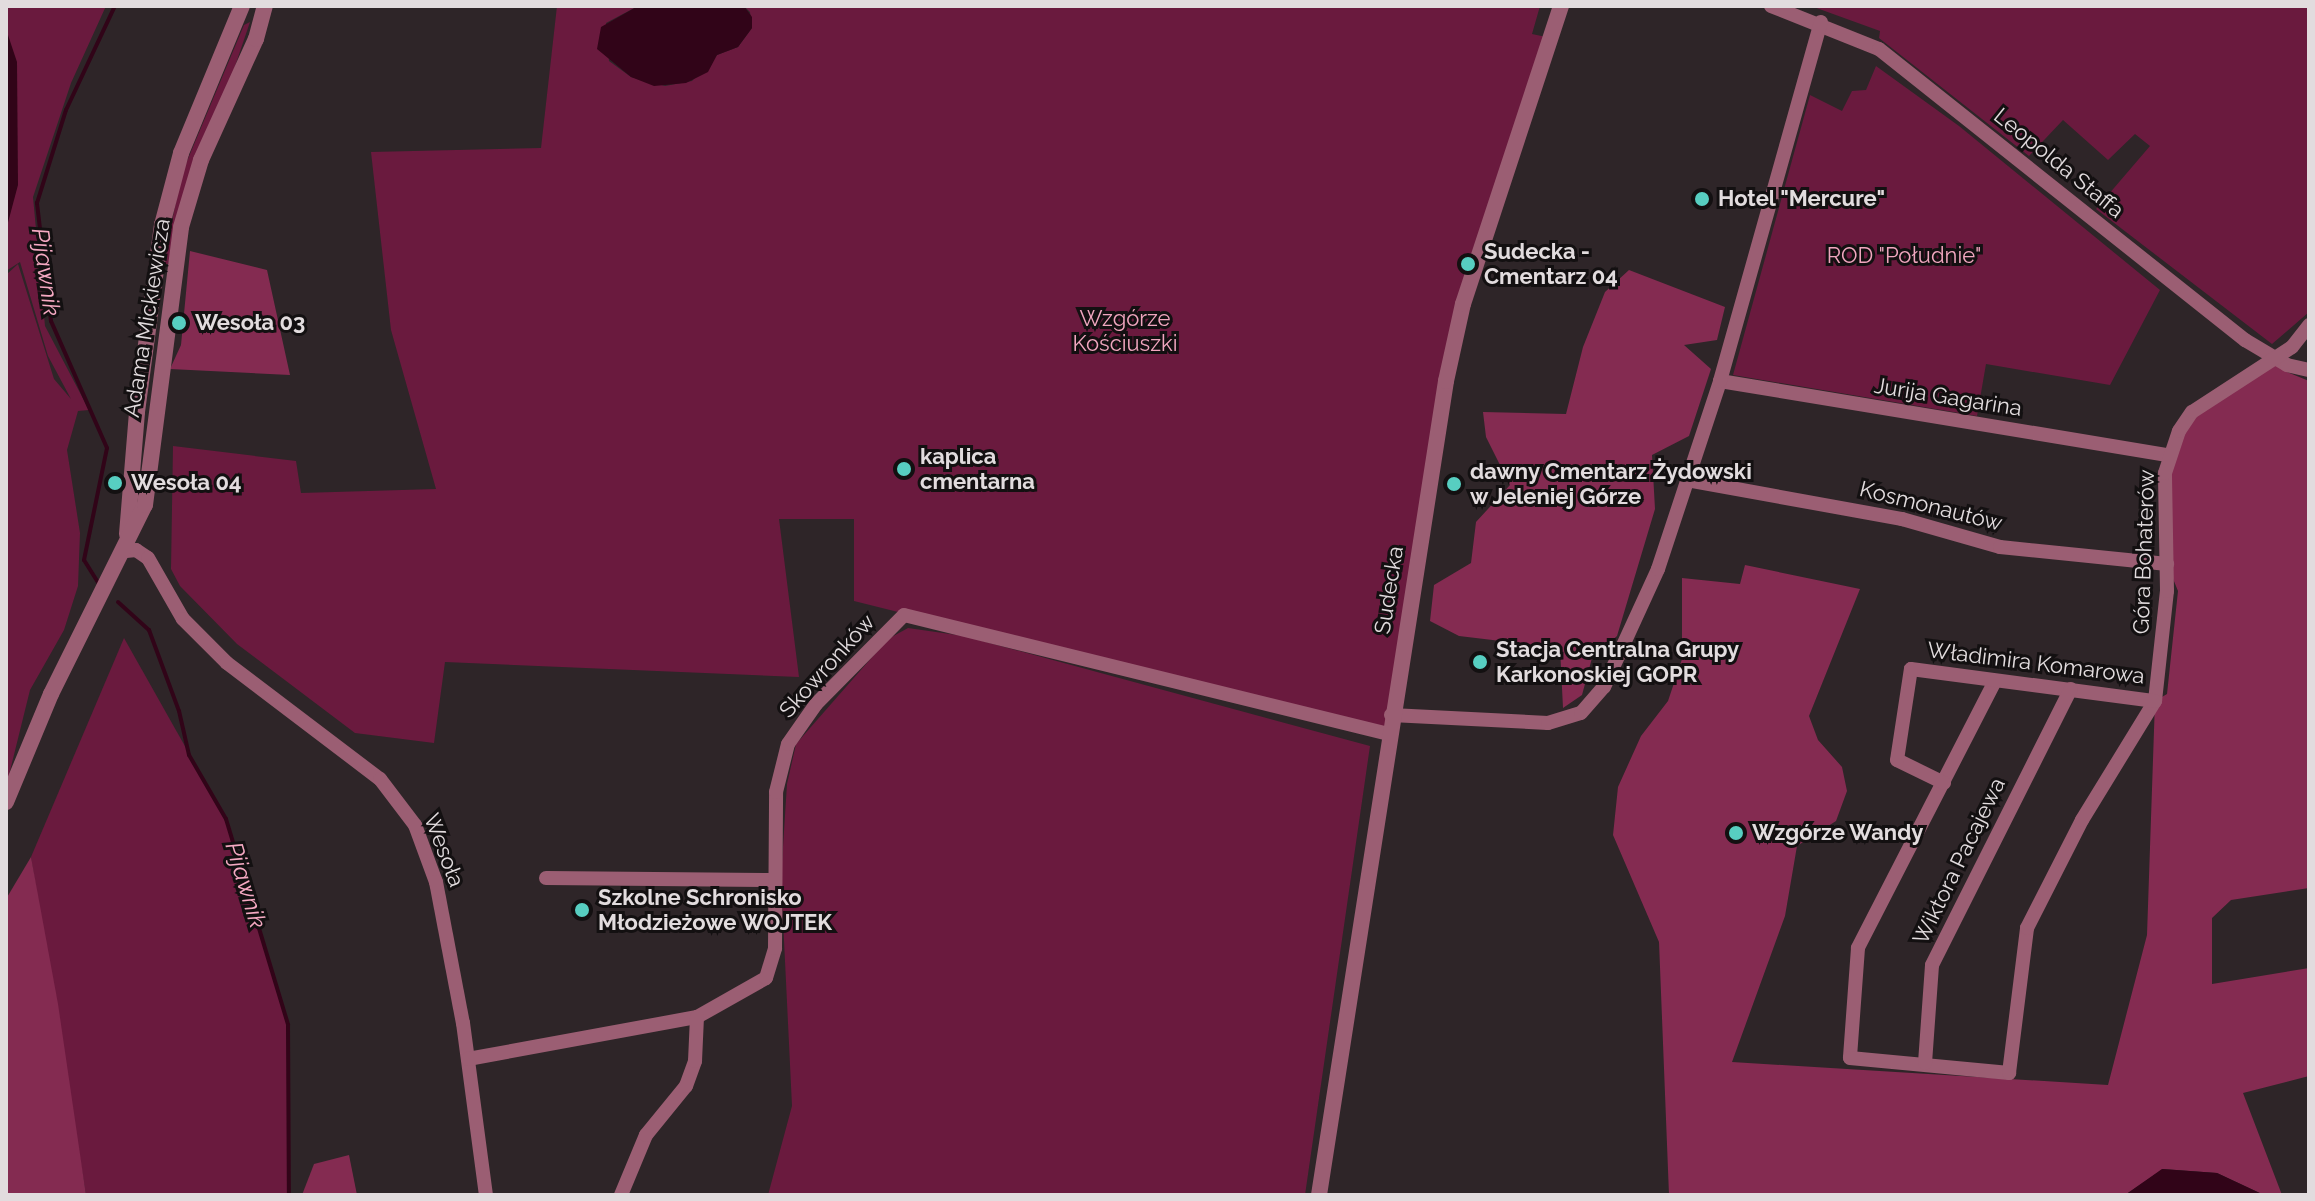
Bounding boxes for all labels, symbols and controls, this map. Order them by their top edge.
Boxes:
street label: Leopolda Staffa [1989,102,2129,224]
place label: Hotel "Mercure" [1718,186,1886,212]
marker: Hotel "Mercure" [1693,190,1711,208]
street label: Adama Mickiewicza [118,217,176,419]
water label: Pijawnik [26,226,66,318]
place label: Sudecka - Cmentarz 04 [1484,238,1618,290]
park label: ROD "Południe" [1826,243,1982,269]
marker: Sudecka - Cmentarz 04 [1459,255,1477,273]
park label: Wzgórze Kościuszki [1072,305,1178,356]
place label: Wesoła 03 [195,310,305,336]
marker: Wesoła 03 [170,314,188,332]
street label: Jurija Gagarina [1872,372,2024,422]
place label: kaplica cmentarna [920,443,1035,494]
place label: dawny Cmentarz Żydowski w Jeleniej Górze [1470,458,1752,510]
marker: kaplica cmentarna [895,460,913,478]
street label: Góra Bohaterów [2128,469,2160,635]
place label: Wesoła 04 [131,470,242,496]
marker: Wesoła 04 [106,474,124,492]
marker: dawny Cmentarz Żydowski w Jeleniej Górze [1445,475,1463,493]
street label: Kosmonautów [1857,476,2005,536]
street label: Sudecka [1369,544,1409,636]
street label: Skowronków [774,609,880,723]
place label: Stacja Centralna Grupy Karkonoskiej GOPR [1496,636,1739,688]
street label: Władimira Komarowa [1926,637,2146,689]
marker: Stacja Centralna Grupy Karkonoskiej GOPR [1471,653,1489,671]
street label: Wiktora Pacajewa [1907,774,2011,948]
street label: Wesoła [418,810,470,890]
place label: Wzgórze Wandy [1752,820,1924,846]
marker: Wzgórze Wandy [1727,824,1745,842]
water label: Pijawnik [219,838,273,932]
place label: Szkolne Schronisko Młodzieżowe WOJTEK [598,884,833,936]
marker: Szkolne Schronisko Młodzieżowe WOJTEK [573,901,591,919]

